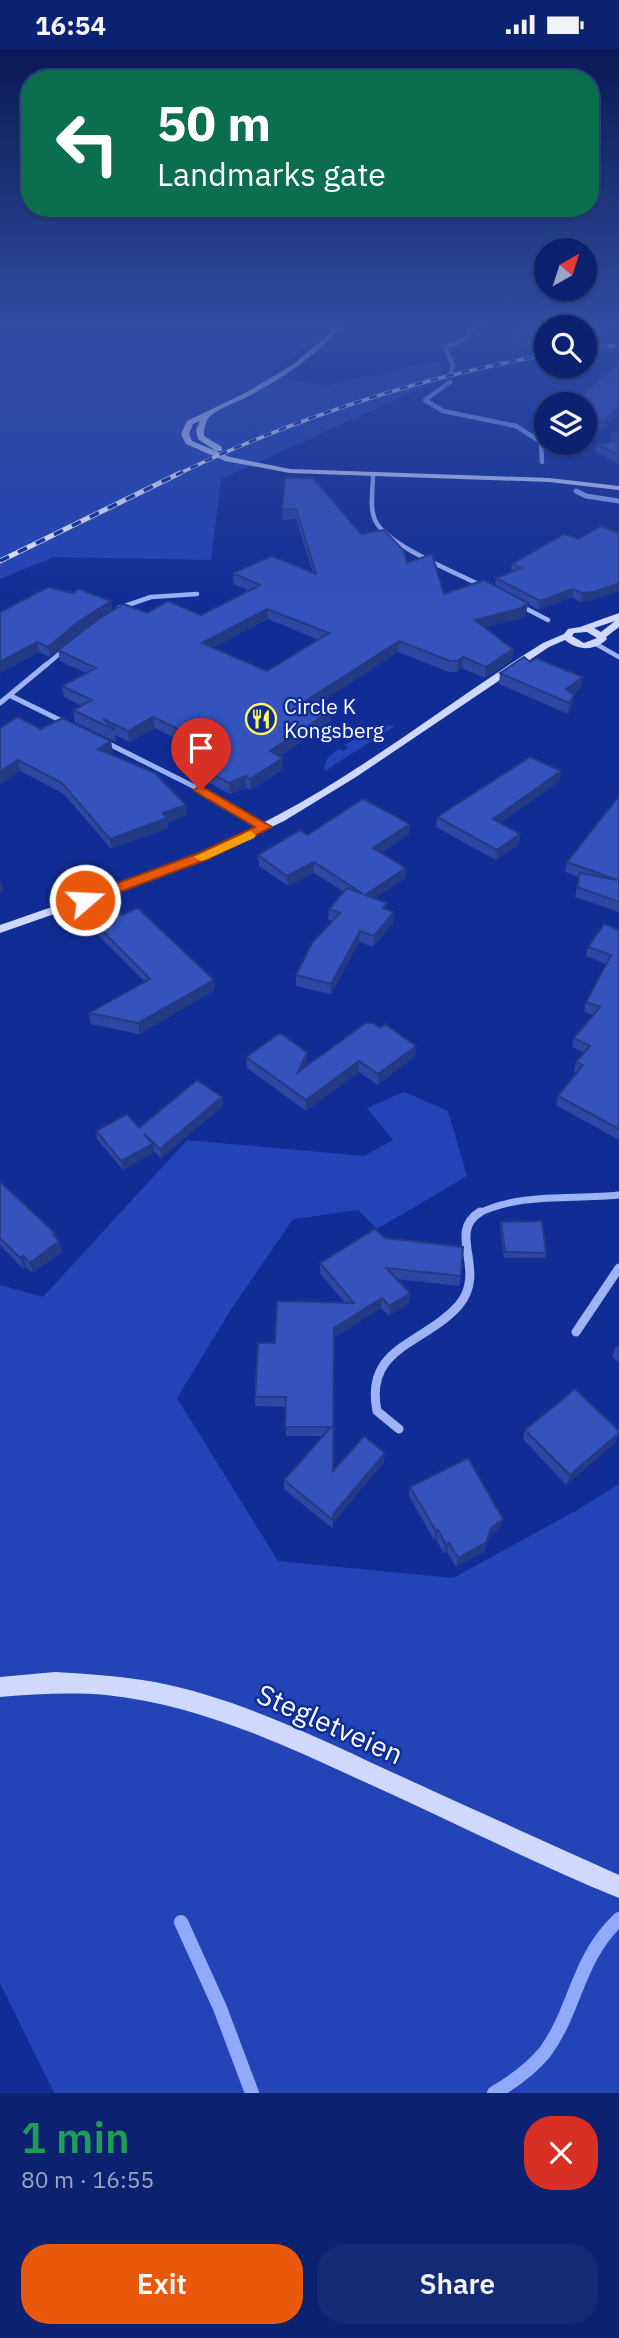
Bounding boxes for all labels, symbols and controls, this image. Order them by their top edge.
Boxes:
text: 16:54 [35,8,106,42]
text: 50 m [157,91,271,154]
icon: left [42,98,133,189]
text: Landmarks gate [157,153,386,195]
north arrow [534,238,597,301]
map controls [534,238,597,455]
button: search [534,315,597,378]
button: layers [534,392,597,455]
place label: Circle K Kongsberg [284,692,384,744]
restaurant icon: Circle K Kongsberg [244,702,278,736]
pin [171,718,231,790]
icon: arrive [182,729,220,767]
position arrow [48,863,122,937]
street label: Stegletveien [251,1675,409,1772]
text: 1 min [21,2110,130,2165]
button: close [524,2116,598,2190]
text: 80 m · 16:55 [21,2164,154,2194]
button: Exit [21,2244,303,2324]
button: Share [317,2244,598,2324]

